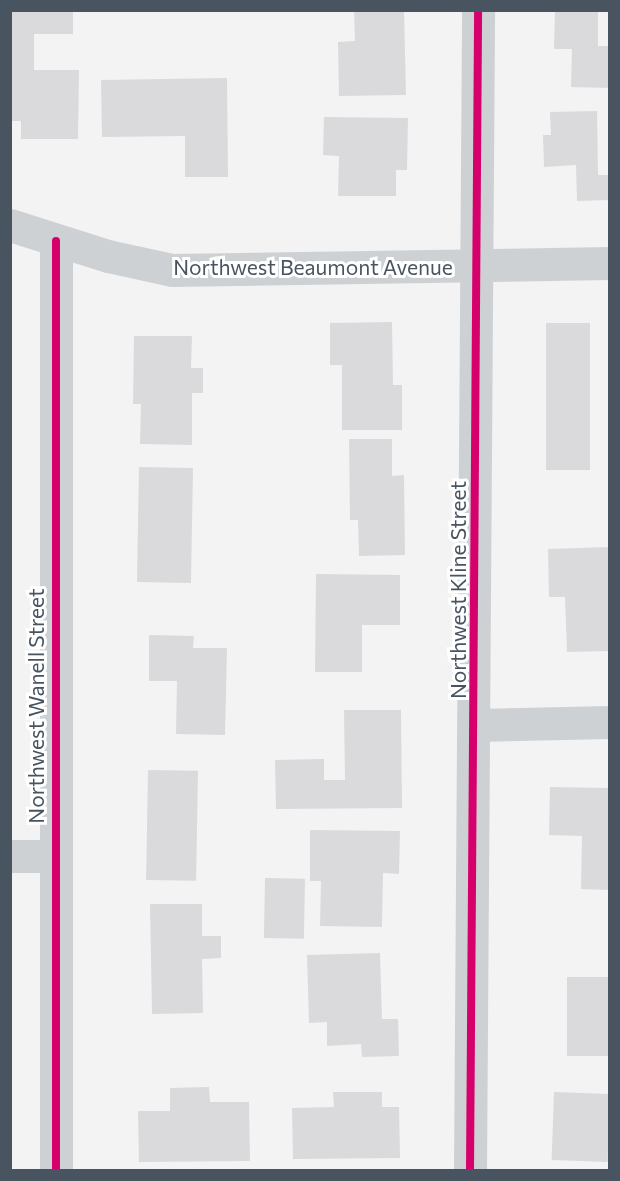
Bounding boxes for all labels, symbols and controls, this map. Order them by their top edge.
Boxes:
street label: Northwest Beaumont Avenue [173,254,453,280]
street label: Northwest Kline Street [445,481,471,699]
street label: Northwest Wanell Street [23,588,49,824]

